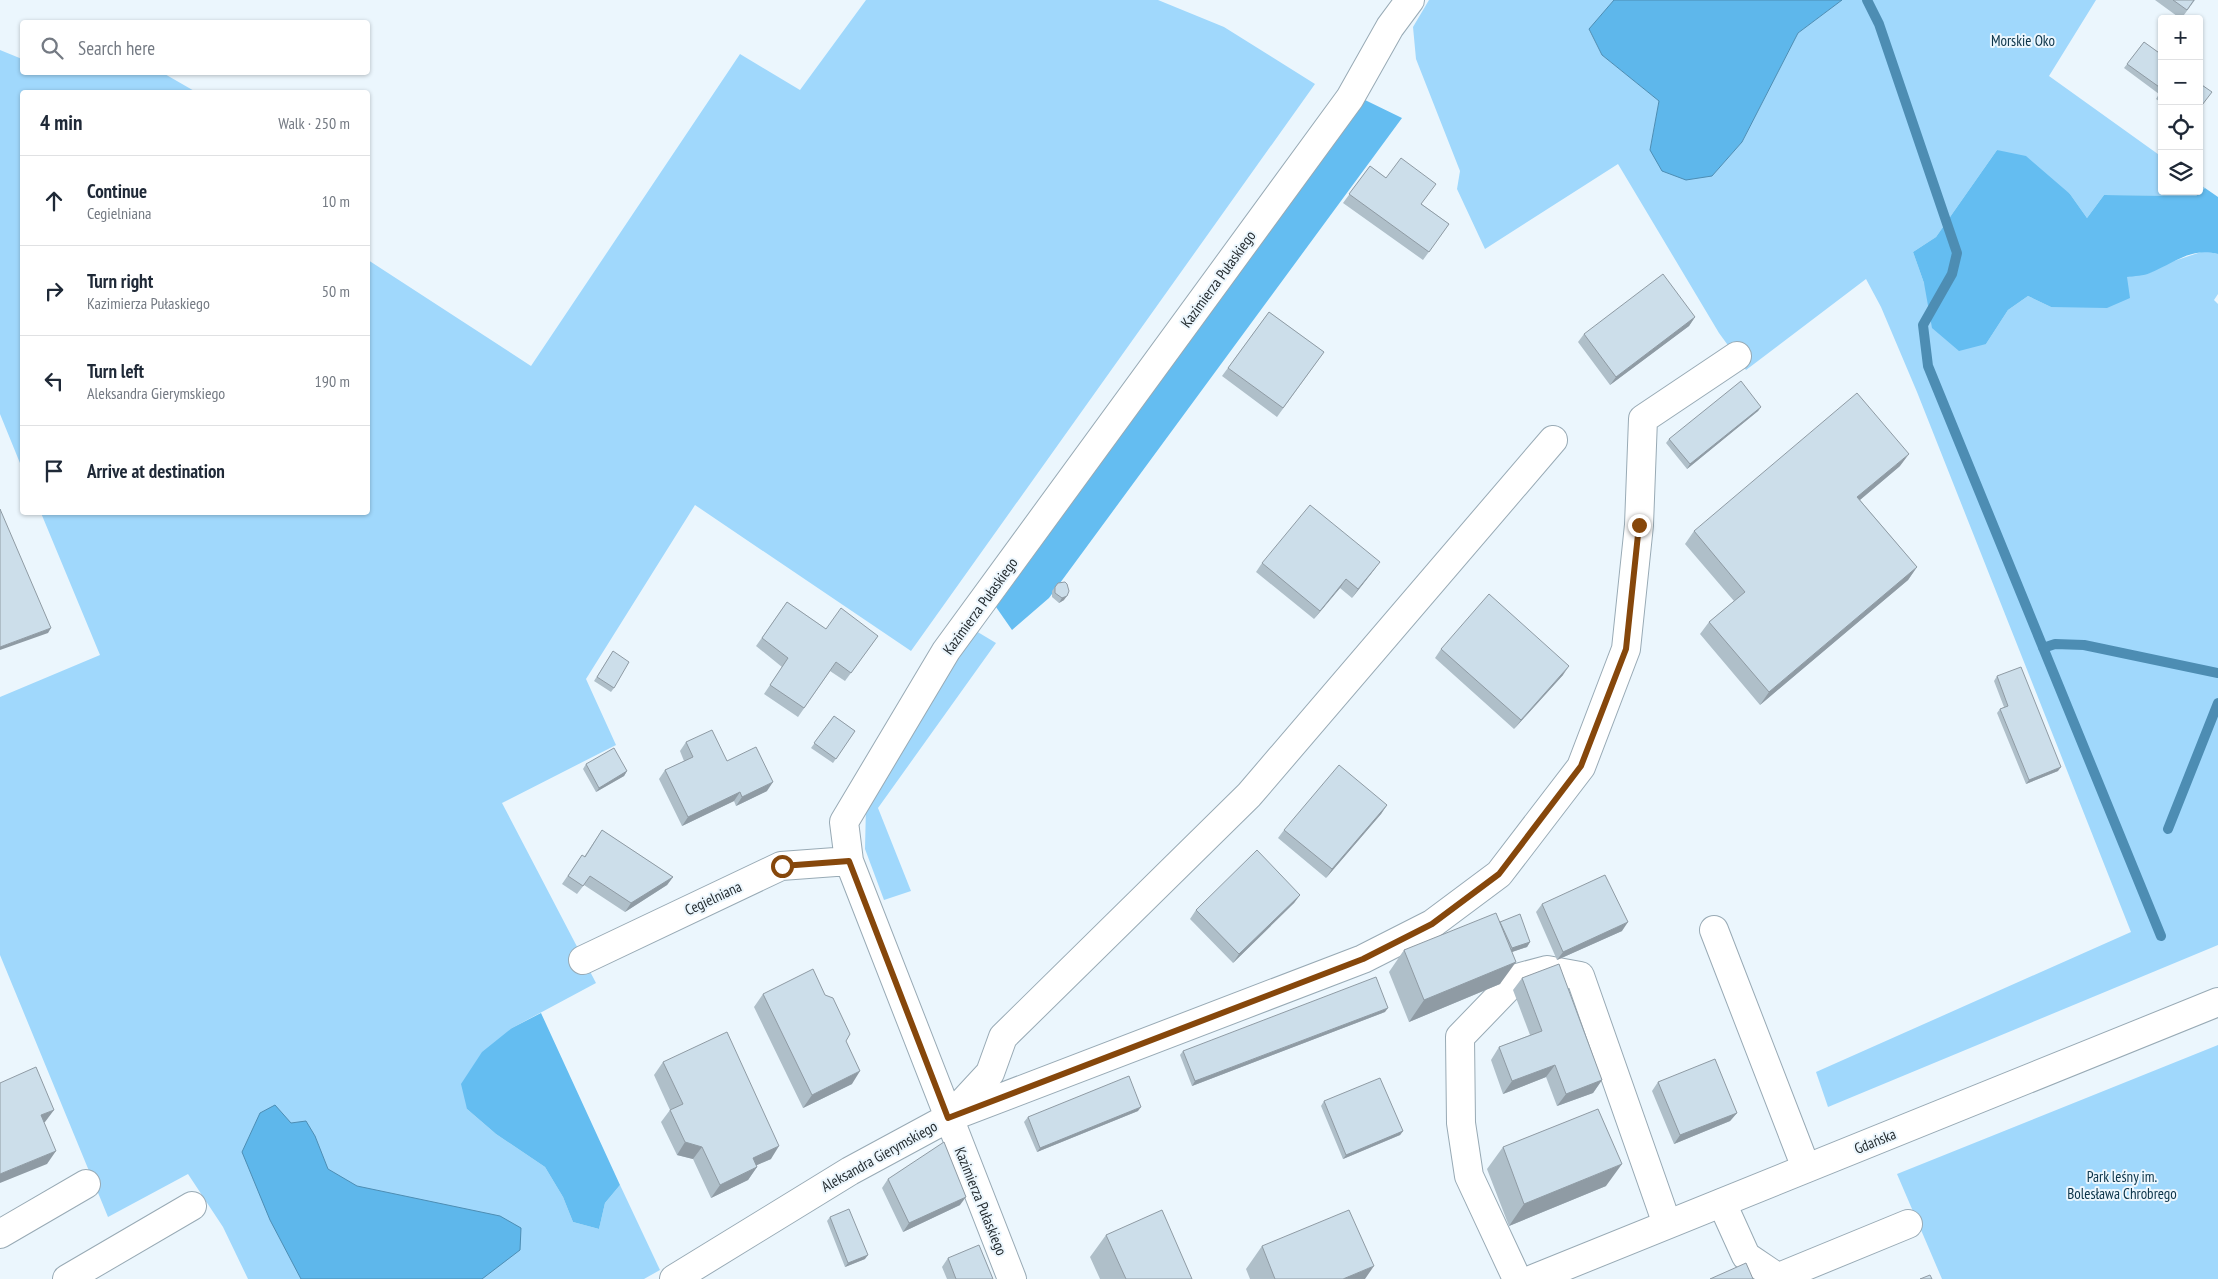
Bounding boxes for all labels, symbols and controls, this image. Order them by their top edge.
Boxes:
map controls [2158,15,2203,195]
button: + [2158,15,2203,60]
search box [20,20,370,75]
park label: Morskie Oko [1991,31,2055,50]
icon: search [38,34,66,62]
text: Search here [78,36,155,60]
button: − [2158,60,2203,105]
button: locate [2158,105,2203,150]
text: 4 min [40,109,82,136]
text: Walk · 250 m [278,113,350,133]
button: layers [2158,150,2203,195]
text: Continue [87,179,147,203]
icon: ahead [40,187,68,215]
text: 10 m [322,191,350,211]
text: Cegielniana [87,203,151,223]
street label: Kazimierza Pułaskiego [1176,227,1260,331]
text: Turn right [87,269,153,293]
icon: right [40,277,68,305]
text: 50 m [322,281,350,301]
text: Kazimierza Pułaskiego [87,293,210,313]
text: Turn left [87,359,144,383]
icon: left [40,367,68,395]
text: 190 m [315,371,350,391]
text: Aleksandra Gierymskiego [87,383,225,403]
icon: arrive [40,457,68,485]
text: Arrive at destination [87,459,225,483]
route end [1628,514,1651,537]
street label: Kazimierza Pułaskiego [938,554,1022,658]
route start [771,855,794,878]
street label: Cegielniana [682,877,744,919]
street label: Aleksandra Gierymskiego [818,1116,940,1196]
street label: Gdańska [1851,1124,1899,1158]
street label: Kazimierza Pułaskiego [951,1144,1011,1258]
park label: Park leśny im. Bolesława Chrobrego [2067,1167,2177,1203]

